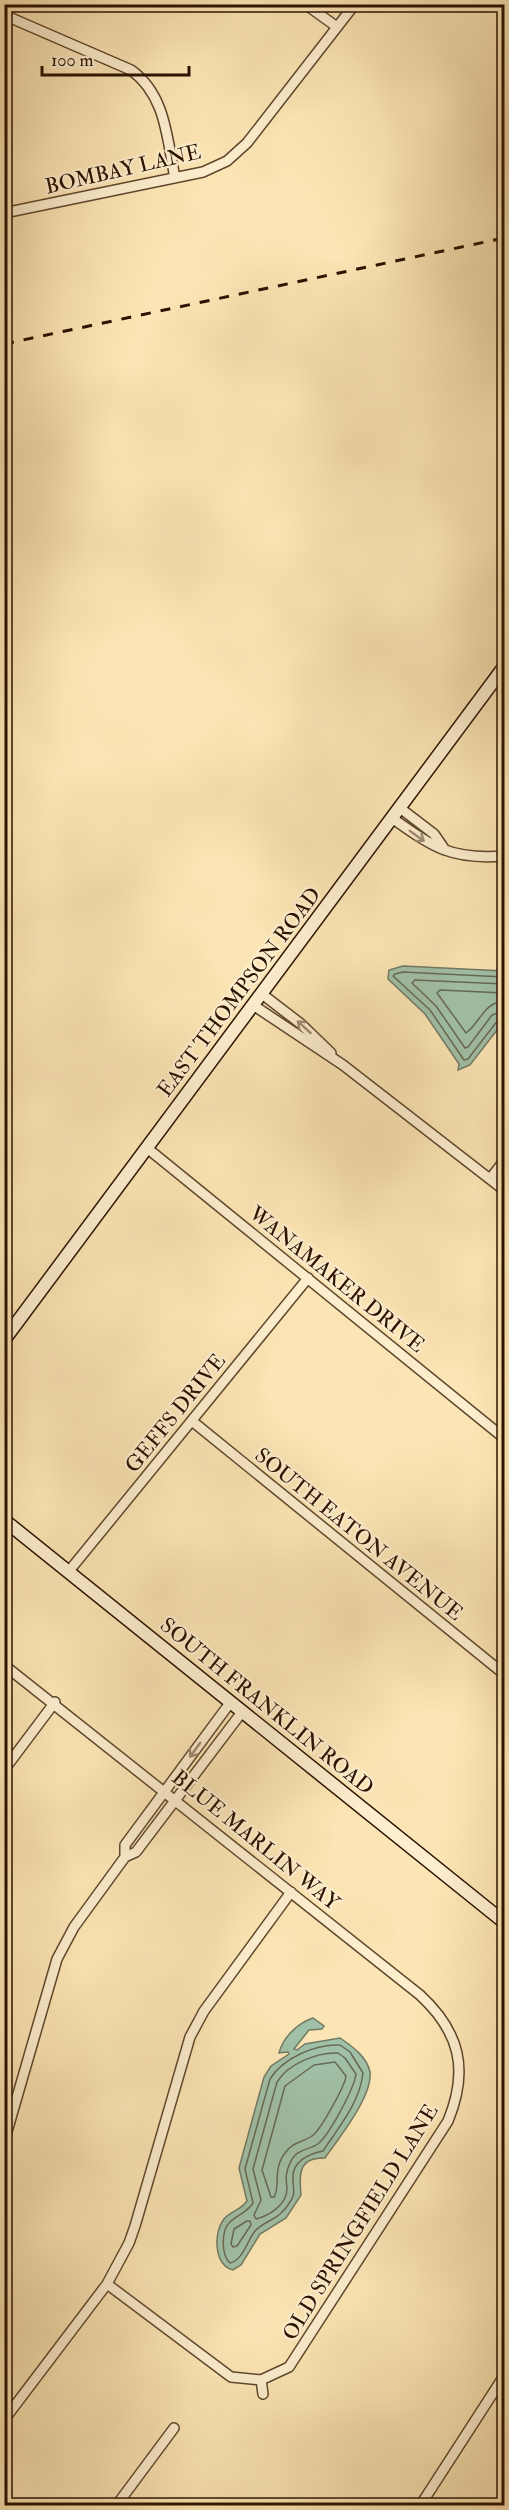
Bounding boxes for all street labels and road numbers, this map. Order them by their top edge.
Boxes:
street label: BOMBAY LANE [43,138,204,201]
street label: EAST THOMPSON ROAD [152,882,327,1103]
street label: WANAMAKER DRIVE [243,1200,430,1359]
street label: GEFFS DRIVE [119,1348,232,1478]
street label: SOUTH EATON AVENUE [249,1442,468,1627]
street label: SOUTH FRANKLIN ROAD [154,1612,379,1801]
street label: BLUE MARLIN WAY [166,1764,346,1917]
street label: OLD SPRINGFIELD LANE [276,2099,444,2345]

